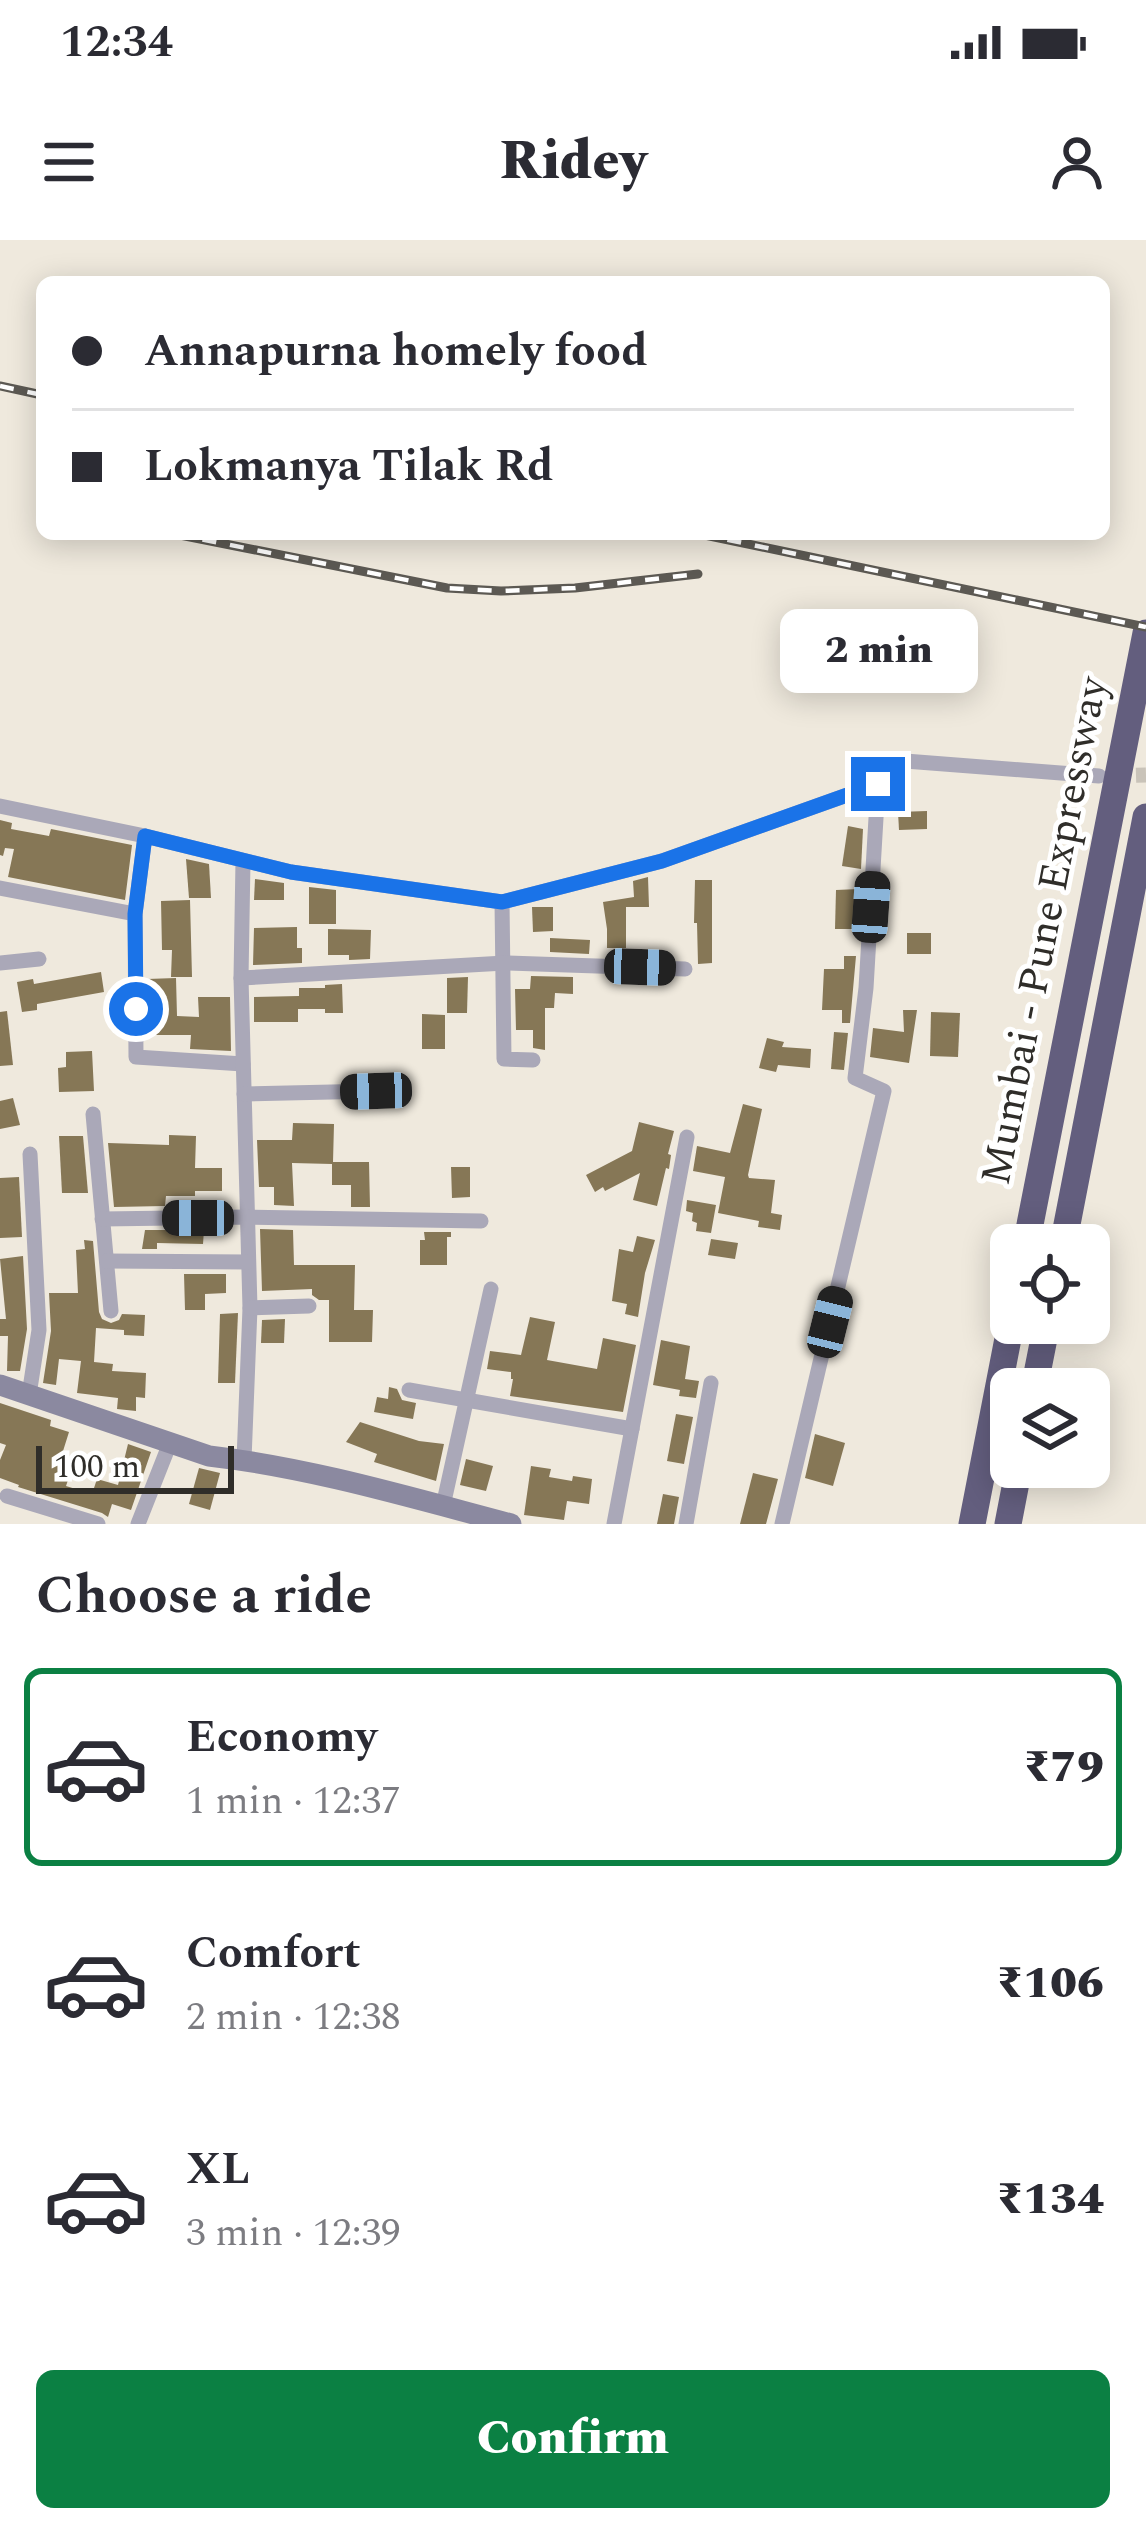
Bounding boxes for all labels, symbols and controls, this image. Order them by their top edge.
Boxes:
text: 12:34 [60,8,173,77]
text: Ridey [500,121,646,203]
icon: menu [36,129,102,195]
icon: person [1044,129,1110,195]
text: Annapurna homely food [144,317,648,386]
text: Lokmanya Tilak Rd [144,432,553,501]
callout: 2 min [779,610,977,694]
text: 2 min [825,621,933,680]
street label: Mumbai - Pune Expressway [965,670,1126,1190]
route end [851,757,905,811]
car [851,870,891,944]
car [603,948,677,986]
route start [109,982,163,1036]
car [339,1072,413,1110]
car [162,1200,234,1236]
map controls [990,1224,1110,1488]
button: locate [990,1224,1110,1344]
car [804,1283,856,1361]
button: layers [990,1368,1110,1488]
scale bar [36,1440,234,1493]
text: 100 m [54,1442,140,1492]
text: Choose a ride [36,1555,372,1637]
text: Economy [186,1703,377,1772]
icon: car [42,1713,150,1821]
text: ₹79 [1023,1733,1104,1802]
text: 1 min · 12:37 [186,1772,401,1831]
text: Comfort [186,1919,361,1988]
icon: car [42,1929,150,2037]
text: ₹106 [996,1949,1104,2018]
text: 2 min · 12:38 [186,1988,401,2047]
text: XL [186,2135,250,2204]
icon: car [42,2145,150,2253]
text: ₹134 [996,2165,1104,2234]
text: 3 min · 12:39 [186,2204,401,2263]
button: Confirm [36,2370,1110,2508]

